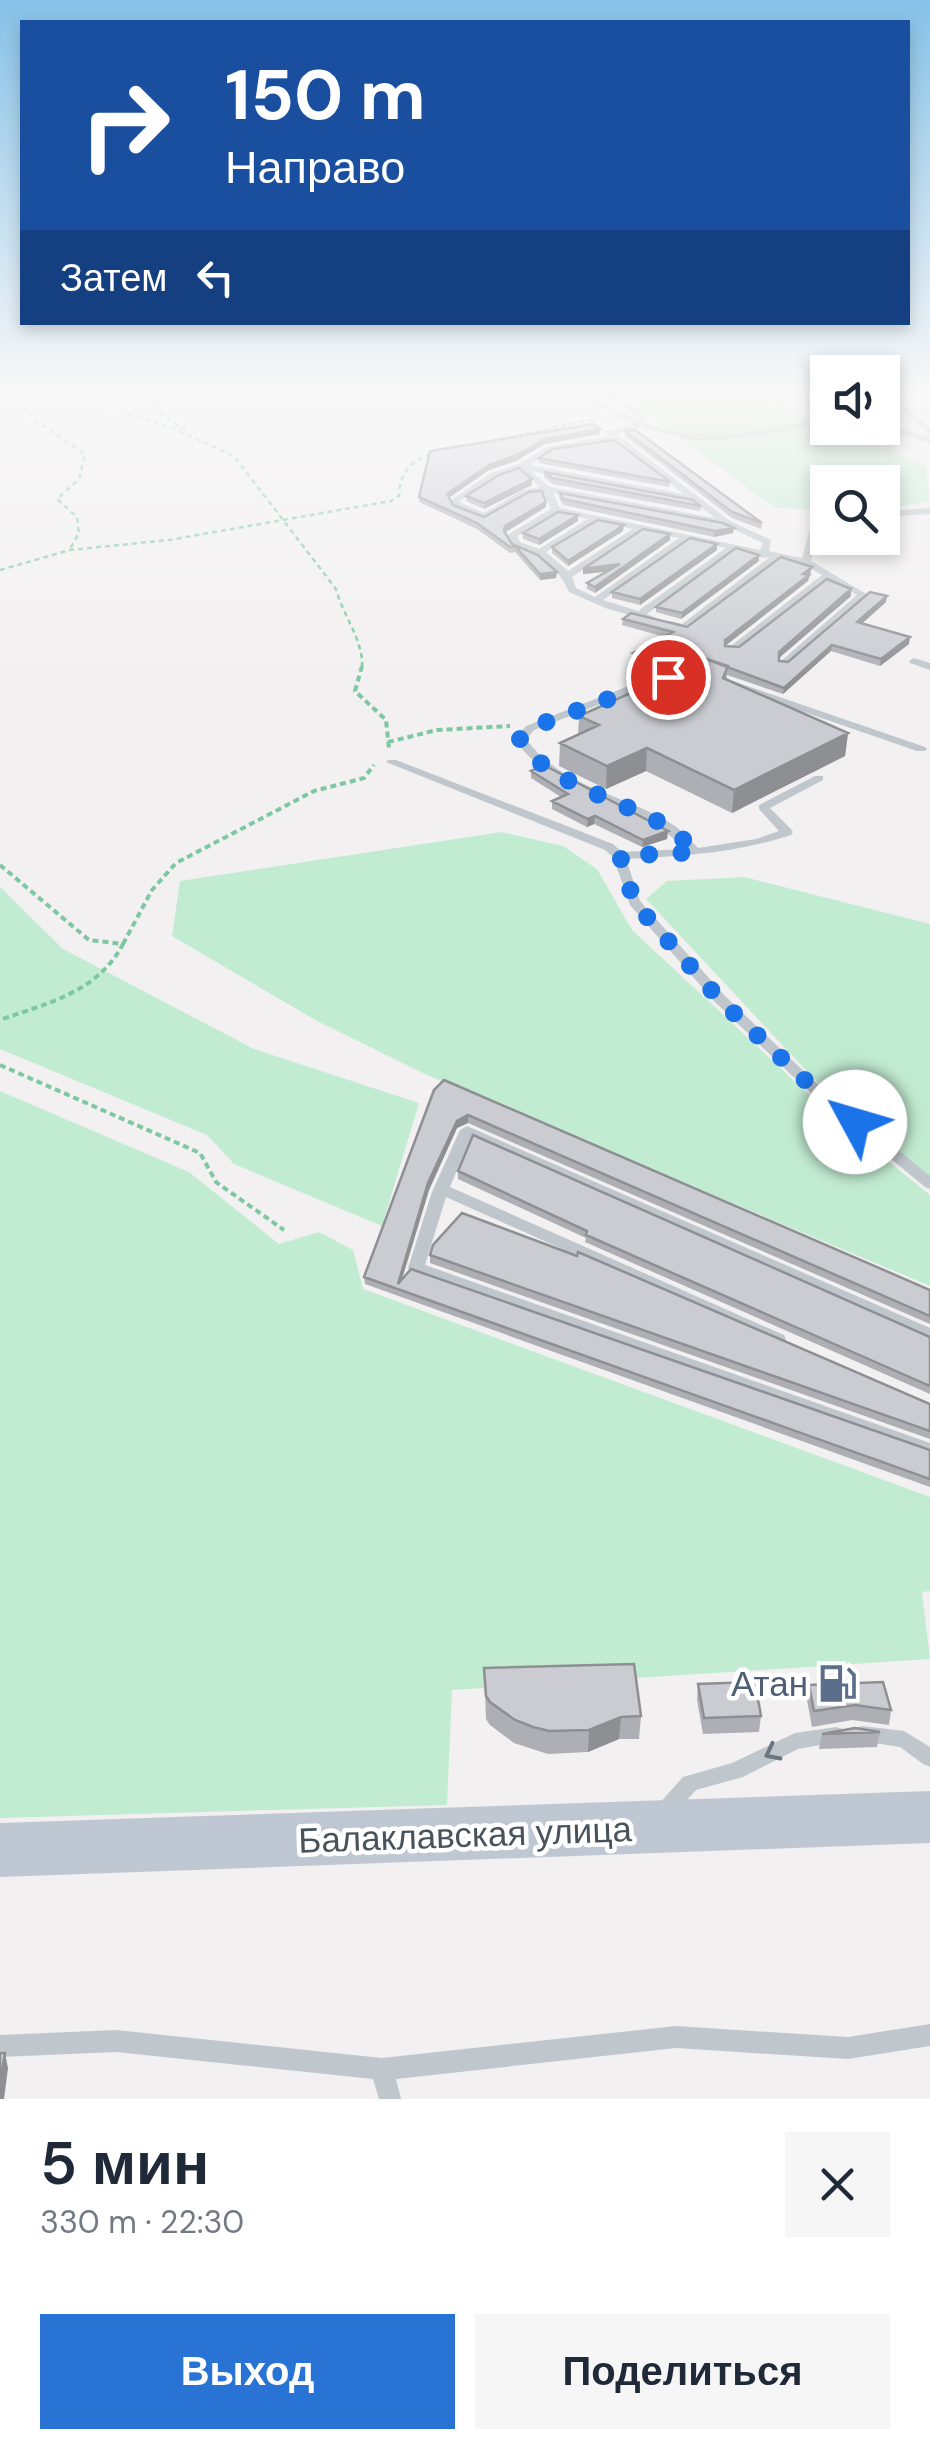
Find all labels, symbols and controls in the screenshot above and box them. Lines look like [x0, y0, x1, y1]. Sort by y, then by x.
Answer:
text: 150 m [225, 50, 426, 141]
icon: right [60, 60, 190, 190]
text: Направо [225, 138, 405, 197]
icon: left [188, 250, 243, 305]
text: Затем [60, 253, 168, 303]
map controls [810, 355, 900, 555]
button: sound [810, 355, 900, 445]
button: search [810, 465, 900, 555]
pin [626, 635, 711, 720]
icon: arrive [641, 650, 696, 705]
position arrow [803, 1070, 907, 1174]
place label: Атан [731, 1661, 808, 1707]
fuel station icon: Атан [817, 1663, 859, 1705]
one-way arrow [765, 1740, 783, 1760]
street label: Балаклавская улица [297, 1806, 633, 1864]
text: 5 мин [40, 2124, 209, 2203]
button: close [785, 2132, 890, 2237]
text: 330 m · 22:30 [40, 2201, 244, 2243]
button: Выход [40, 2314, 455, 2429]
button: Поделиться [475, 2314, 890, 2429]

